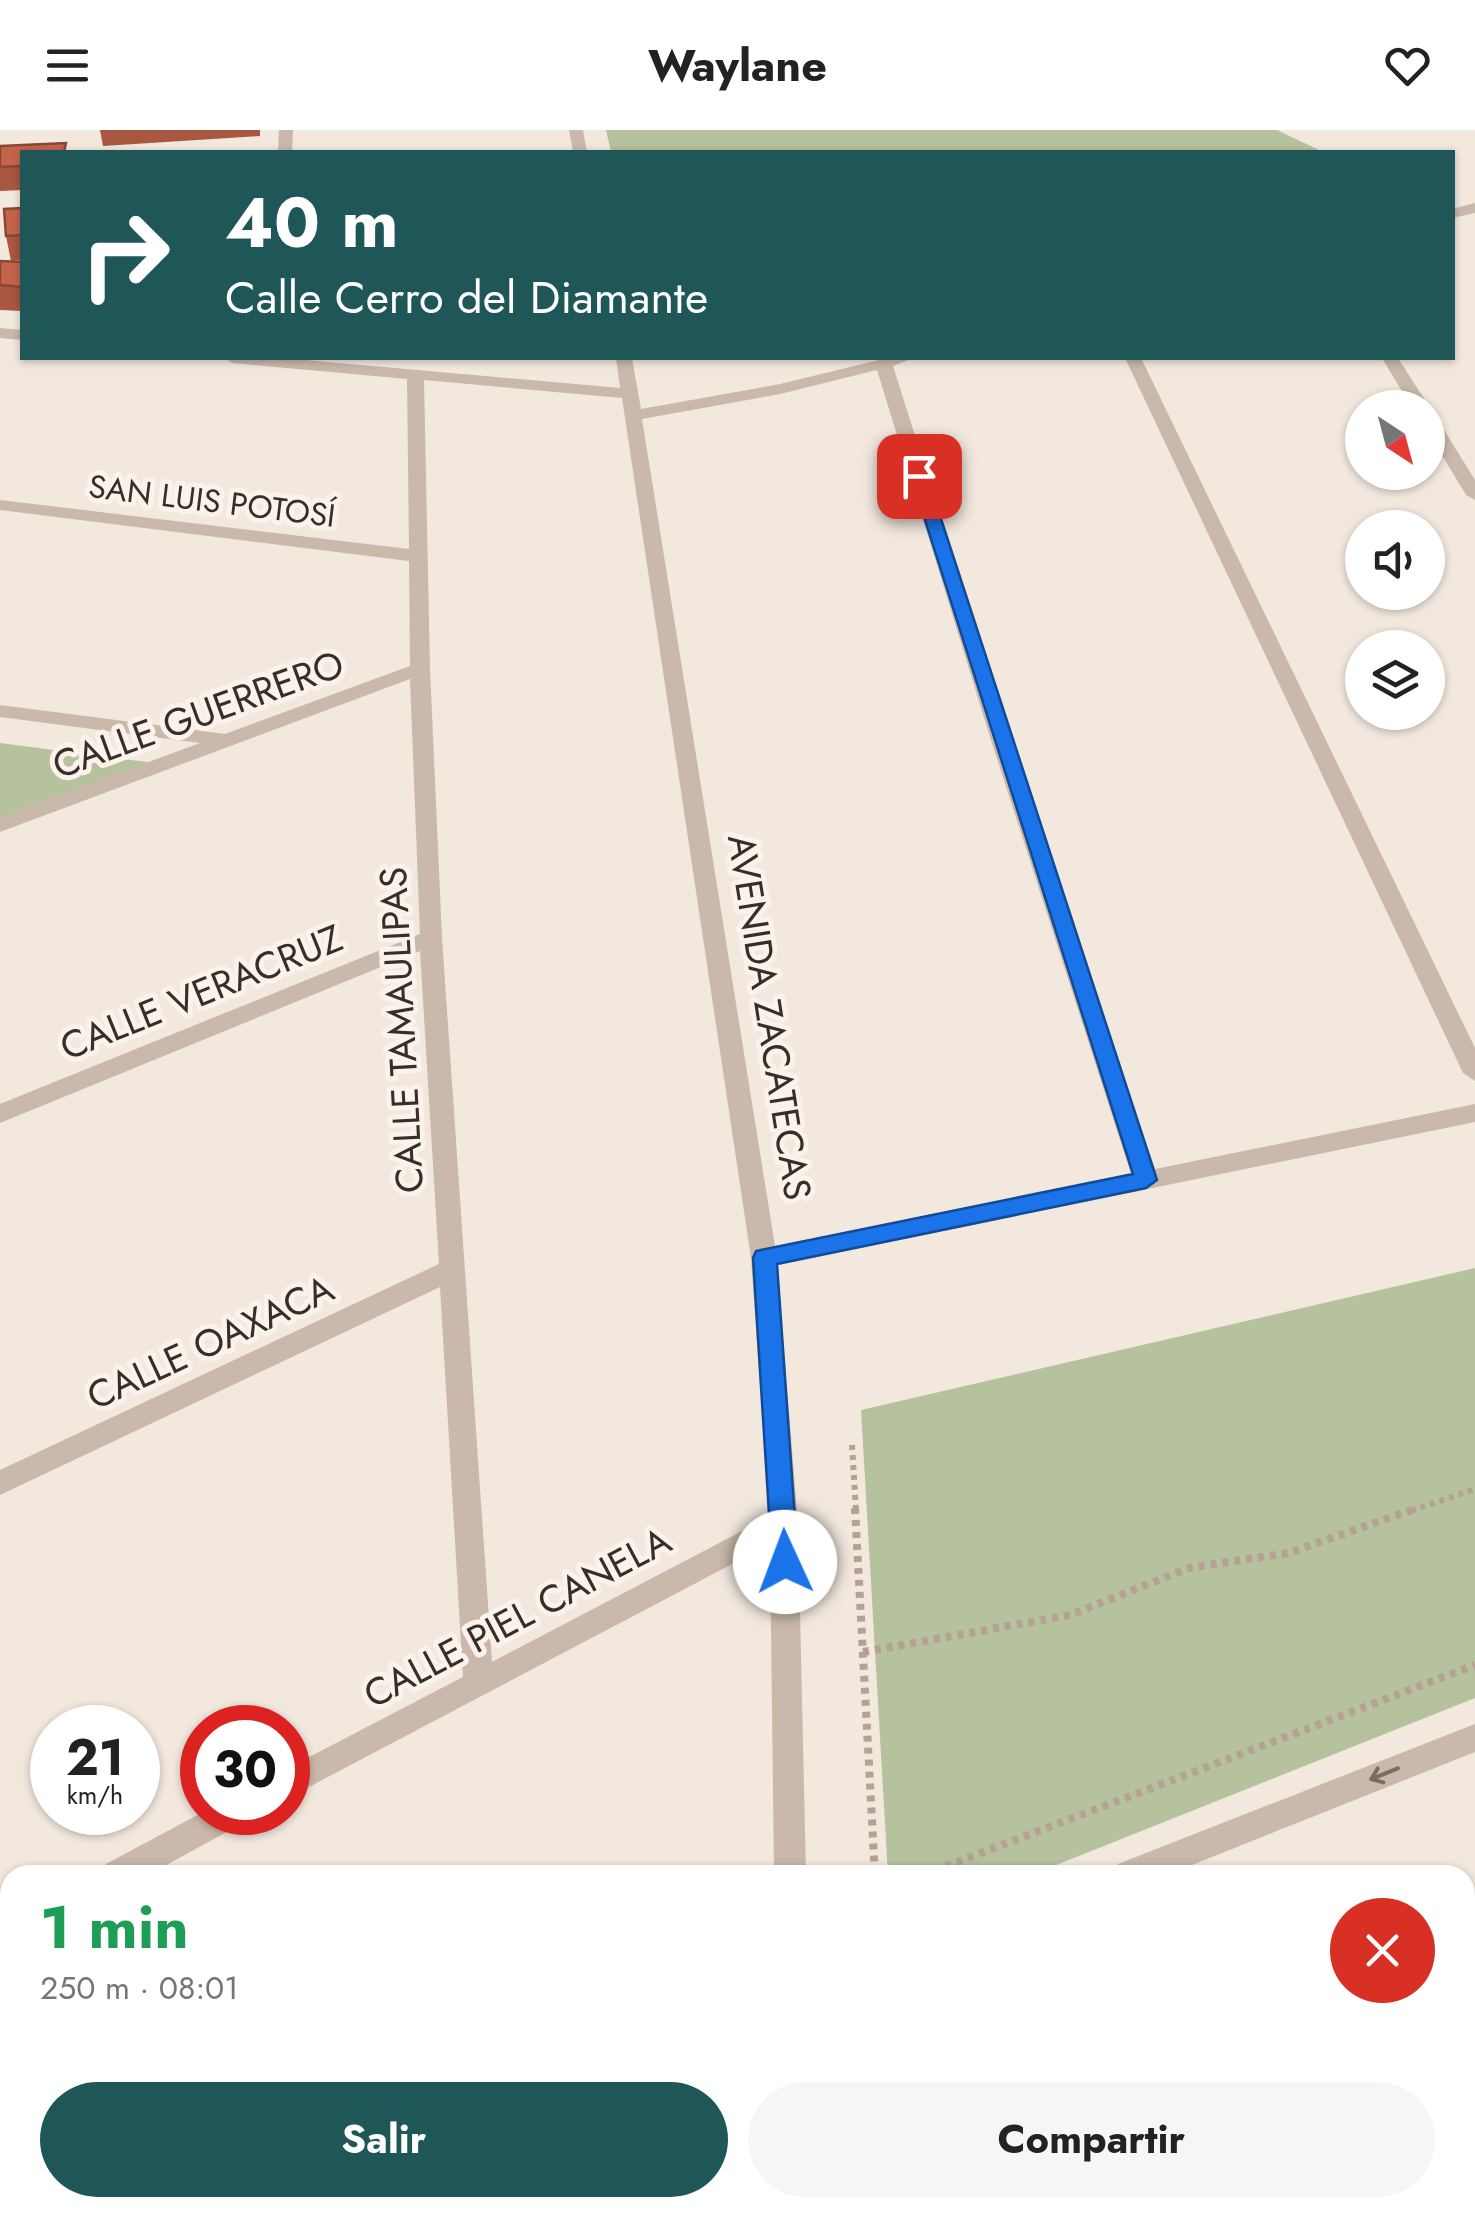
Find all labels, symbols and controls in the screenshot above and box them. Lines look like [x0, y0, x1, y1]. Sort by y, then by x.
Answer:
text: Waylane [648, 33, 827, 98]
icon: menu [40, 38, 95, 93]
icon: heart [1380, 38, 1435, 93]
text: 40 m [225, 172, 399, 273]
icon: right [60, 190, 190, 320]
text: Calle Cerro del Diamante [225, 265, 708, 330]
north arrow [1345, 390, 1445, 490]
map controls [1345, 390, 1445, 730]
pin [877, 434, 962, 519]
icon: arrive [892, 449, 947, 504]
street label: SAN LUIS POTOSÍ [86, 463, 339, 539]
button: sound [1345, 510, 1445, 610]
button: layers [1345, 630, 1445, 730]
street label: CALLE GUERRERO [45, 636, 351, 792]
street label: AVENIDA ZACATECAS [714, 830, 826, 1204]
street label: CALLE TAMAULIPAS [365, 866, 437, 1194]
street label: CALLE VERACRUZ [52, 910, 350, 1074]
street label: CALLE OAXACA [78, 1261, 342, 1423]
position arrow [733, 1510, 837, 1614]
street label: CALLE PIEL CANELA [354, 1513, 680, 1721]
speed limit sign: 30 [180, 1705, 310, 1835]
text: 21 [66, 1721, 124, 1794]
one-way arrow [1370, 1767, 1400, 1785]
text: km/h [67, 1777, 123, 1813]
text: 1 min [40, 1884, 189, 1971]
button: close [1330, 1898, 1435, 2003]
text: 250 m · 08:01 [40, 1965, 239, 2011]
button: Salir [40, 2082, 728, 2197]
button: Compartir [748, 2082, 1435, 2197]

